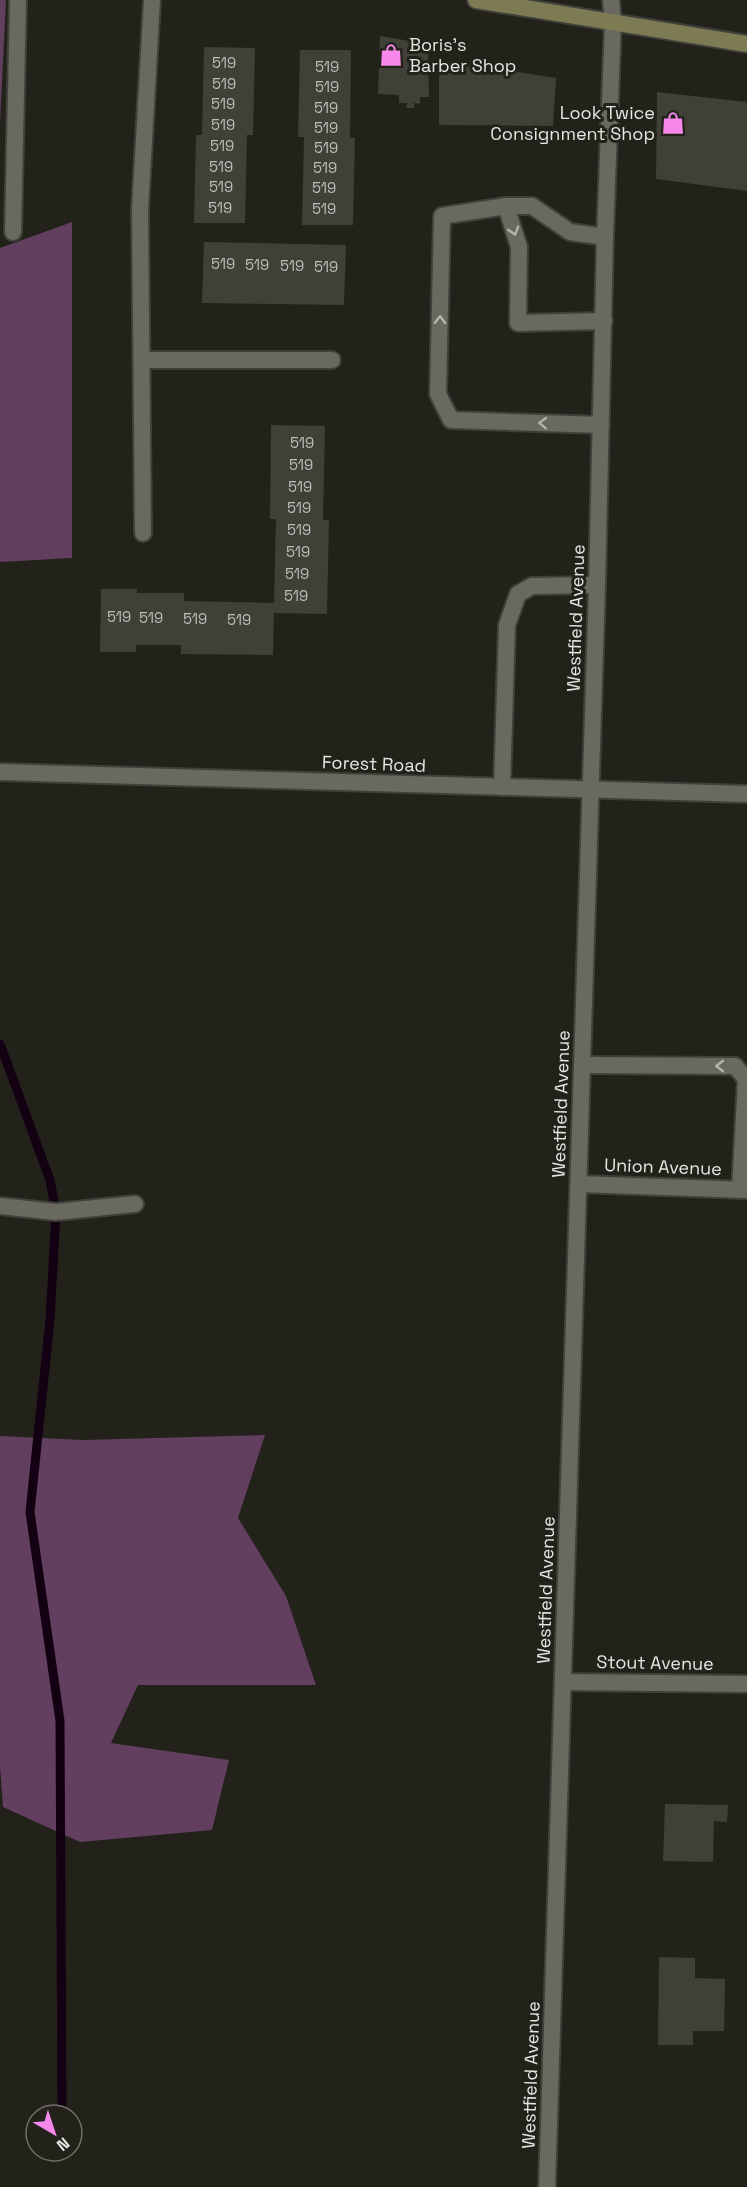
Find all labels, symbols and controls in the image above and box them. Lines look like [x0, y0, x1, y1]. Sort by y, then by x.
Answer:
place label: Boris’s Barber Shop [409, 33, 516, 77]
shop icon: Boris’s Barber Shop [378, 42, 404, 68]
house number: 519 [212, 53, 236, 72]
house number: 519 [315, 57, 339, 76]
house number: 519 [212, 74, 236, 93]
house number: 519 [315, 77, 339, 96]
house number: 519 [211, 94, 235, 113]
house number: 519 [314, 98, 338, 117]
place label: Look Twice Consignment Shop [490, 101, 655, 145]
shop icon: Look Twice Consignment Shop [660, 110, 686, 136]
house number: 519 [211, 115, 235, 134]
house number: 519 [314, 118, 338, 137]
house number: 519 [210, 136, 234, 155]
house number: 519 [314, 138, 338, 157]
house number: 519 [209, 157, 233, 176]
house number: 519 [313, 158, 337, 177]
house number: 519 [209, 177, 233, 196]
house number: 519 [312, 178, 336, 197]
house number: 519 [208, 198, 232, 217]
house number: 519 [312, 199, 336, 218]
one-way arrow [507, 225, 519, 236]
house number: 519 [211, 254, 235, 273]
house number: 519 [245, 255, 269, 274]
house number: 519 [280, 256, 304, 275]
house number: 519 [314, 257, 338, 276]
one-way arrow [434, 315, 446, 324]
one-way arrow [538, 417, 547, 429]
house number: 519 [290, 433, 314, 452]
house number: 519 [289, 455, 313, 474]
house number: 519 [288, 477, 312, 496]
house number: 519 [287, 498, 311, 517]
house number: 519 [287, 520, 311, 539]
house number: 519 [286, 542, 310, 561]
street label: Westfield Avenue [561, 544, 590, 692]
house number: 519 [285, 564, 309, 583]
house number: 519 [284, 586, 308, 605]
house number: 519 [107, 607, 131, 626]
house number: 519 [139, 608, 163, 627]
house number: 519 [183, 609, 207, 628]
house number: 519 [227, 610, 251, 629]
street label: Forest Road [322, 750, 426, 777]
street label: Westfield Avenue [546, 1030, 575, 1178]
one-way arrow [716, 1060, 725, 1072]
street label: Union Avenue [604, 1153, 722, 1180]
street label: Westfield Avenue [531, 1516, 560, 1664]
street label: Stout Avenue [596, 1650, 714, 1675]
street label: Westfield Avenue [516, 2001, 545, 2149]
north arrow [24, 2103, 84, 2163]
text: N [52, 2133, 74, 2156]

